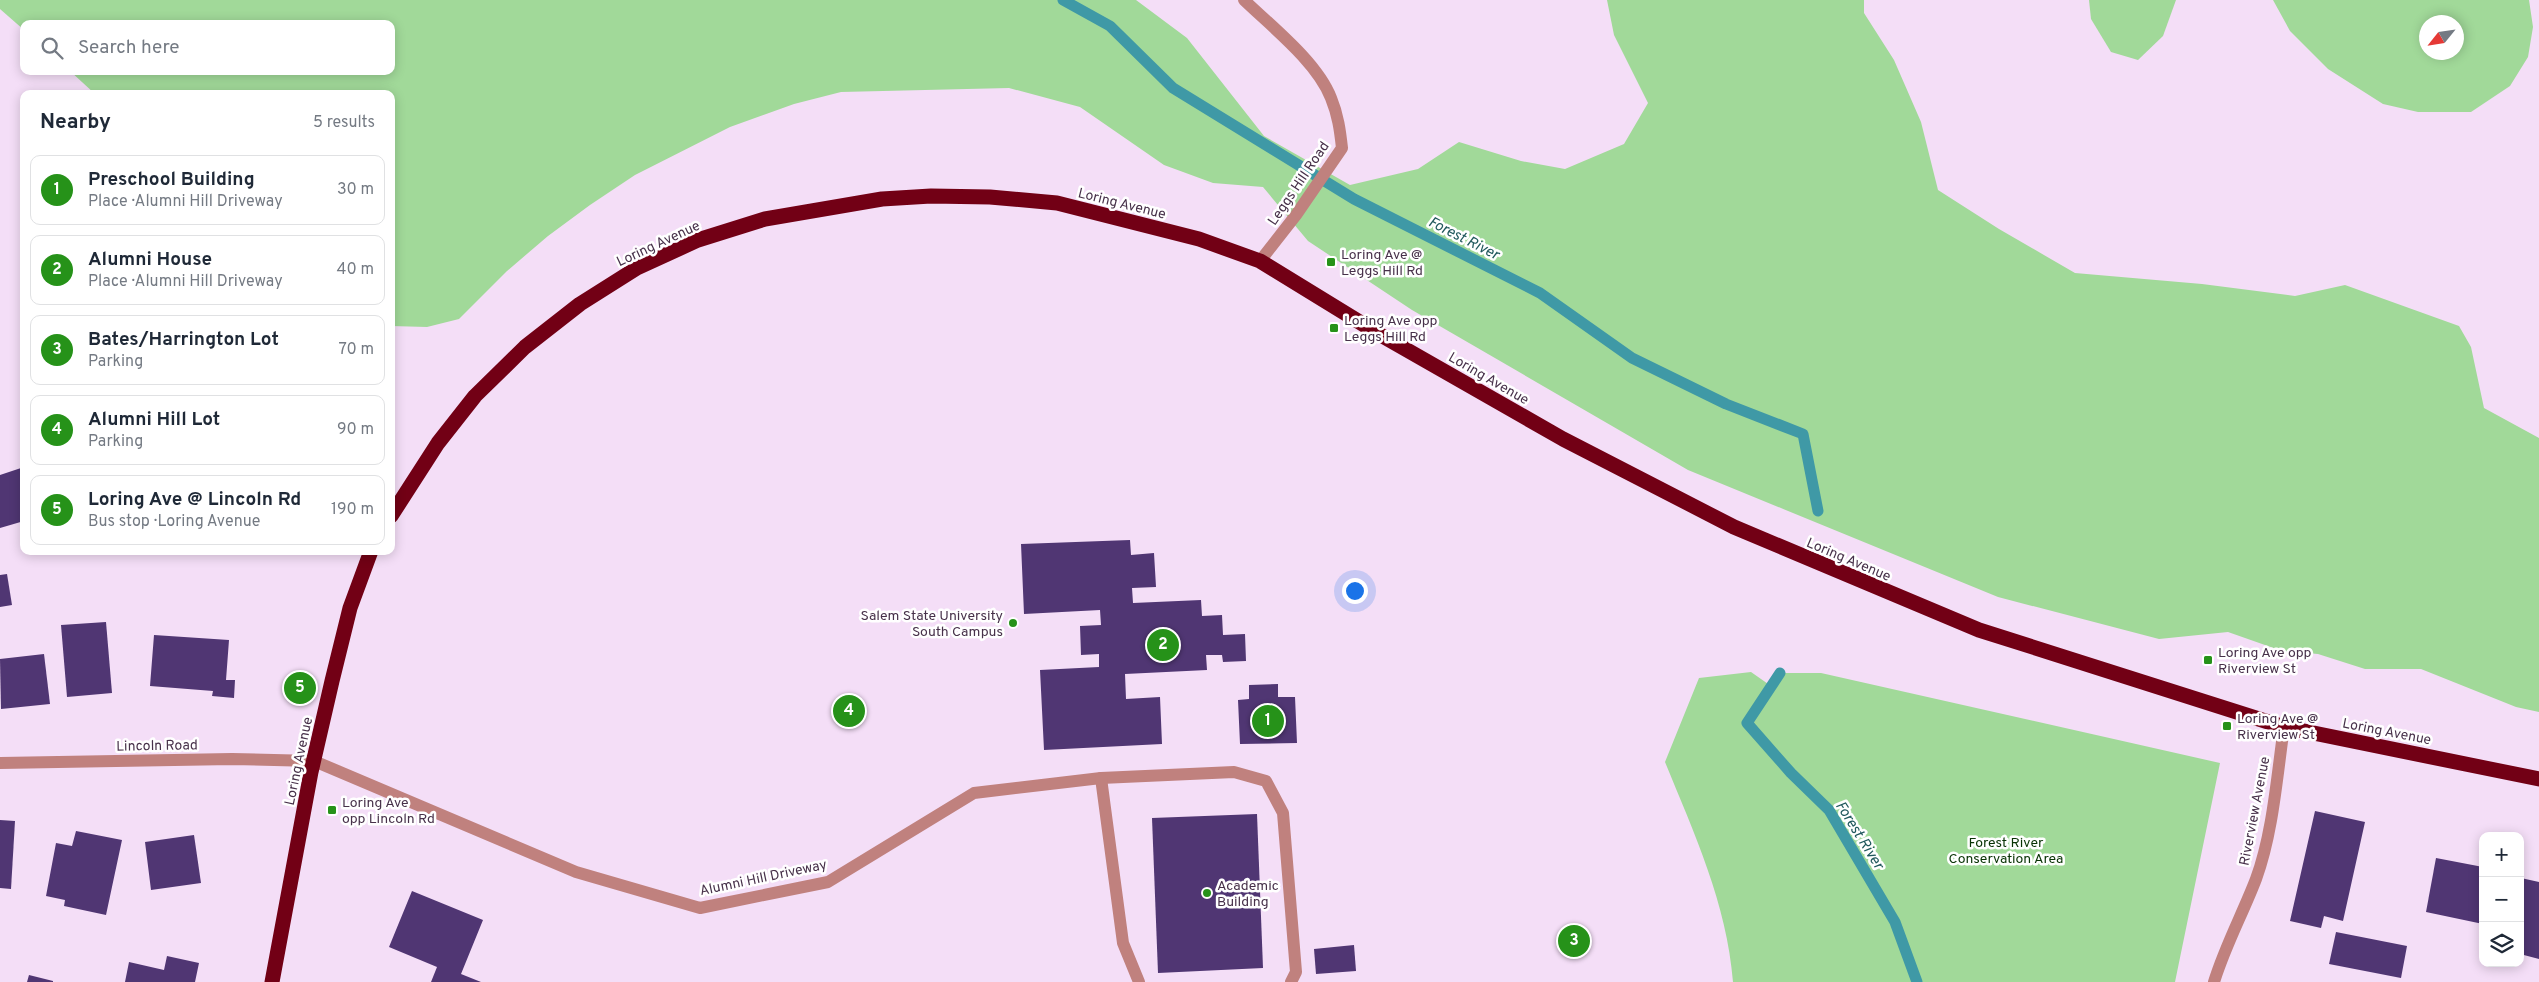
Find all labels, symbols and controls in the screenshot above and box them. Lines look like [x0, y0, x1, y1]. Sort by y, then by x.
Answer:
north arrow [2419, 15, 2464, 60]
search box [20, 20, 395, 75]
icon: search [38, 34, 66, 62]
text: Search here [78, 36, 180, 60]
text: Nearby [40, 109, 111, 136]
text: 5 results [313, 113, 375, 133]
street label: Leggs Hill Road [1265, 139, 1334, 229]
text: Preschool Building [88, 168, 255, 192]
text: 1 [54, 180, 60, 200]
text: 30 m [337, 180, 374, 200]
street label: Loring Avenue [1076, 185, 1167, 224]
text: Place · Alumni Hill Driveway [88, 192, 283, 212]
water label: Forest River [1425, 213, 1503, 266]
street label: Loring Avenue [614, 218, 703, 271]
place label: Loring Ave @ Leggs Hill Rd [1341, 247, 1423, 280]
text: Alumni House [88, 248, 212, 272]
marker: Loring Ave @ Leggs Hill Rd [1325, 256, 1337, 268]
text: 2 [52, 260, 62, 280]
text: 40 m [336, 260, 374, 280]
text: Place · Alumni Hill Driveway [88, 272, 283, 292]
place label: Loring Ave opp Leggs Hill Rd [1344, 313, 1438, 346]
marker: Loring Ave opp Leggs Hill Rd [1328, 322, 1340, 334]
text: Bates/Harrington Lot [88, 328, 279, 352]
text: 3 [52, 340, 62, 360]
text: 70 m [339, 340, 374, 360]
street label: Loring Avenue [1445, 349, 1531, 409]
text: Parking [88, 352, 143, 372]
text: Alumni Hill Lot [88, 408, 220, 432]
text: 4 [52, 420, 62, 440]
text: 90 m [337, 420, 374, 440]
text: Parking [88, 432, 143, 452]
text: Loring Ave @ Lincoln Rd [88, 488, 301, 512]
text: 5 [52, 500, 62, 520]
text: 190 m [331, 500, 374, 520]
text: Bus stop · Loring Avenue [88, 512, 260, 532]
street label: Loring Avenue [1804, 535, 1893, 586]
your location [1342, 578, 1368, 604]
place label: Salem State University South Campus [861, 608, 1003, 641]
marker: Salem State University South Campus [1007, 617, 1019, 629]
pin: 2 [1147, 626, 1179, 664]
place label: Loring Ave opp Riverview St [2218, 645, 2312, 678]
marker: Loring Ave opp Riverview St [2202, 654, 2214, 666]
pin: 5 [284, 669, 316, 707]
pin: 4 [833, 692, 865, 730]
pin: 1 [1252, 702, 1284, 740]
place label: Loring Ave @ Riverview St [2237, 711, 2318, 744]
street label: Loring Avenue [282, 716, 317, 807]
street label: Loring Avenue [2341, 716, 2433, 749]
marker: Loring Ave @ Riverview St [2221, 720, 2233, 732]
street label: Lincoln Road [116, 737, 198, 756]
street label: Riverview Avenue [2237, 755, 2274, 867]
place label: Loring Ave opp Lincoln Rd [342, 795, 435, 828]
water label: Forest River [1830, 798, 1888, 875]
marker: Loring Ave opp Lincoln Rd [326, 804, 338, 816]
map controls [2479, 832, 2524, 967]
button: + [2479, 832, 2524, 877]
park label: Forest River Conservation Area [1949, 835, 2063, 868]
street label: Alumni Hill Driveway [698, 857, 828, 900]
button: − [2479, 877, 2524, 922]
place label: Academic Building [1217, 878, 1279, 911]
marker: Academic Building [1201, 887, 1213, 899]
pin: 3 [1558, 922, 1590, 960]
button: layers [2479, 922, 2524, 967]

